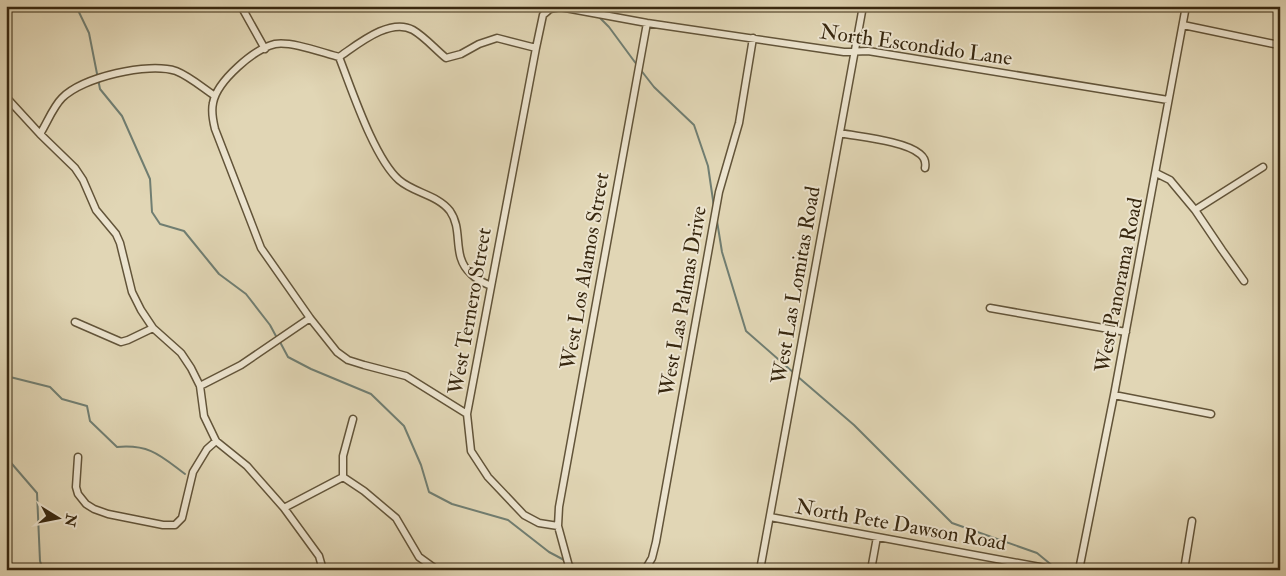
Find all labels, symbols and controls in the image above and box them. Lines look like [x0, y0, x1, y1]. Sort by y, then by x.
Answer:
street label: North Escondido Lane [818, 18, 1014, 72]
street label: West Los Alamos Street [554, 170, 616, 373]
street label: West Las Lomitas Road [765, 183, 827, 387]
street label: West Panorama Road [1089, 195, 1149, 376]
street label: West Las Palmas Drive [653, 204, 713, 399]
street label: West Ternero Street [442, 225, 498, 397]
street label: North Pete Dawson Road [793, 493, 1009, 557]
north arrow [32, 494, 82, 544]
text: N [61, 512, 80, 528]

